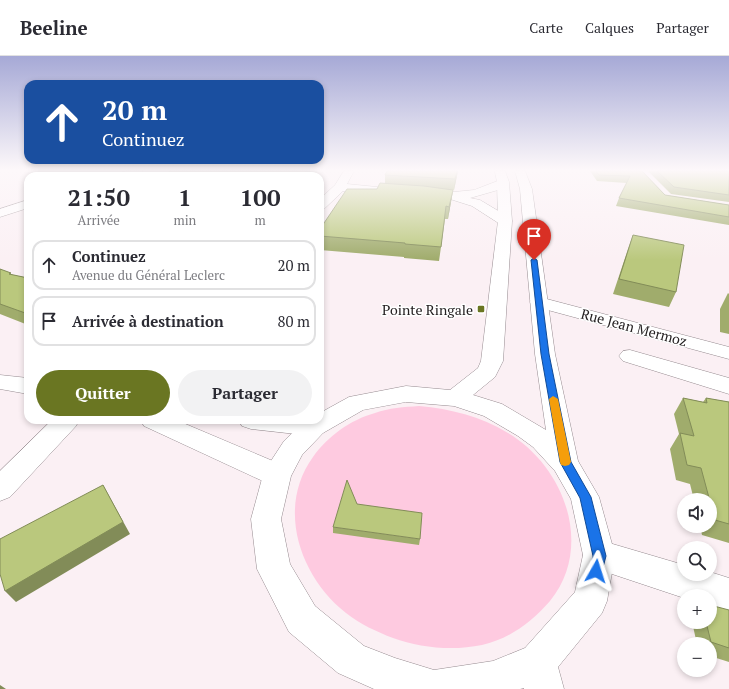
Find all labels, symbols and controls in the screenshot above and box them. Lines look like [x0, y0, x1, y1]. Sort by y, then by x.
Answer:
text: Beeline [20, 15, 88, 40]
text: Carte [529, 18, 563, 37]
text: Calques [585, 18, 634, 37]
text: Partager [656, 18, 709, 37]
text: 20 m [102, 91, 167, 128]
icon: ahead [36, 96, 88, 148]
text: Continuez [102, 127, 185, 151]
text: 21:50 [67, 181, 130, 213]
text: 1 [178, 181, 192, 213]
text: 100 [240, 181, 280, 213]
text: Arrivée [78, 211, 120, 229]
text: min [173, 211, 196, 229]
text: m [255, 211, 266, 229]
pin [517, 219, 551, 260]
icon: arrive [523, 225, 545, 247]
text: Continuez [72, 246, 146, 266]
icon: ahead [38, 254, 60, 276]
text: 20 m [277, 255, 310, 275]
text: Avenue du Général Leclerc [72, 266, 225, 284]
place label: Pointe Ringale [382, 300, 473, 319]
marker: Pointe Ringale [476, 304, 486, 314]
street label: Rue Jean Mermoz [579, 304, 689, 350]
icon: arrive [38, 310, 60, 332]
text: Arrivée à destination [72, 311, 224, 331]
text: 80 m [277, 311, 310, 331]
button: Quitter [36, 370, 170, 416]
button: Partager [178, 370, 312, 416]
map controls [677, 493, 717, 677]
button: sound [677, 493, 717, 533]
button: search [677, 541, 717, 581]
position arrow [575, 550, 617, 592]
button: + [677, 589, 717, 629]
button: − [677, 637, 717, 677]

